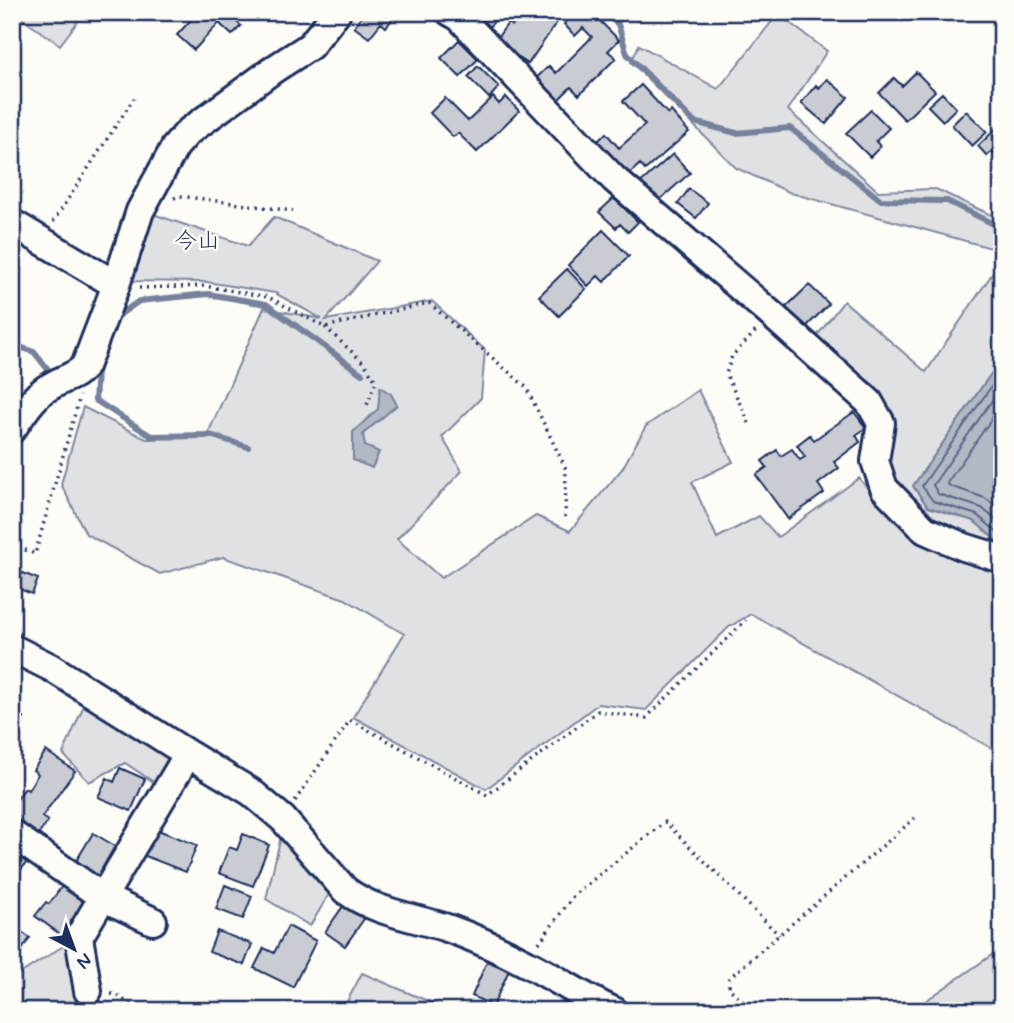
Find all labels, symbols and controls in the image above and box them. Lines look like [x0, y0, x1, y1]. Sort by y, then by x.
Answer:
district label: 今山 [174, 227, 220, 257]
north arrow [38, 914, 108, 984]
text: N [71, 947, 97, 974]

